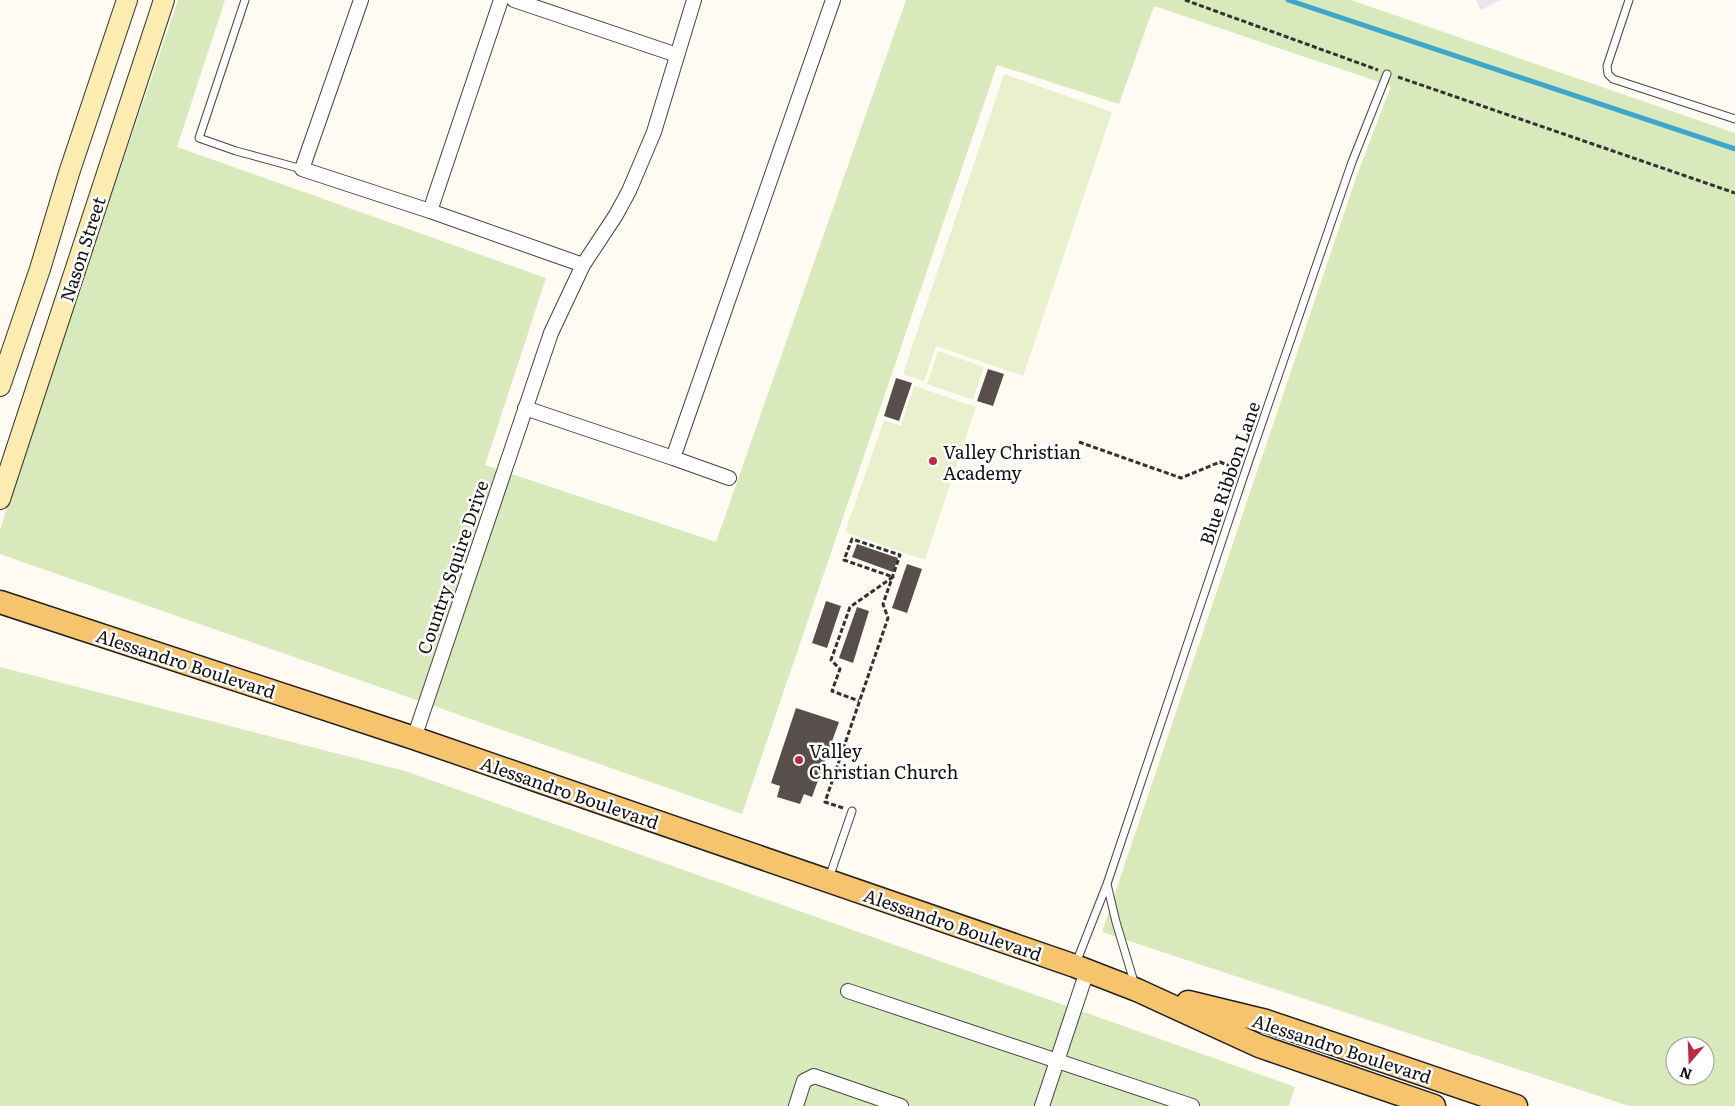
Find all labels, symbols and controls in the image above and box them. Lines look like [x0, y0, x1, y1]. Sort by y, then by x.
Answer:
street label: Nason Street [52, 192, 112, 305]
street label: Blue Ribbon Lane [1192, 398, 1266, 548]
place label: Valley Christian Academy [943, 438, 1081, 486]
marker: Valley Christian Academy [927, 455, 939, 467]
street label: Country Squire Drive [410, 476, 494, 658]
street label: Alessandro Boulevard [93, 621, 279, 705]
place label: Valley Christian Church [809, 737, 958, 785]
street label: Alessandro Boulevard [477, 749, 663, 835]
marker: Valley Christian Church [793, 754, 805, 766]
street label: Alessandro Boulevard [860, 881, 1046, 967]
street label: Alessandro Boulevard [1249, 1006, 1435, 1090]
north arrow [1665, 1036, 1715, 1086]
text: N [1676, 1063, 1694, 1086]

